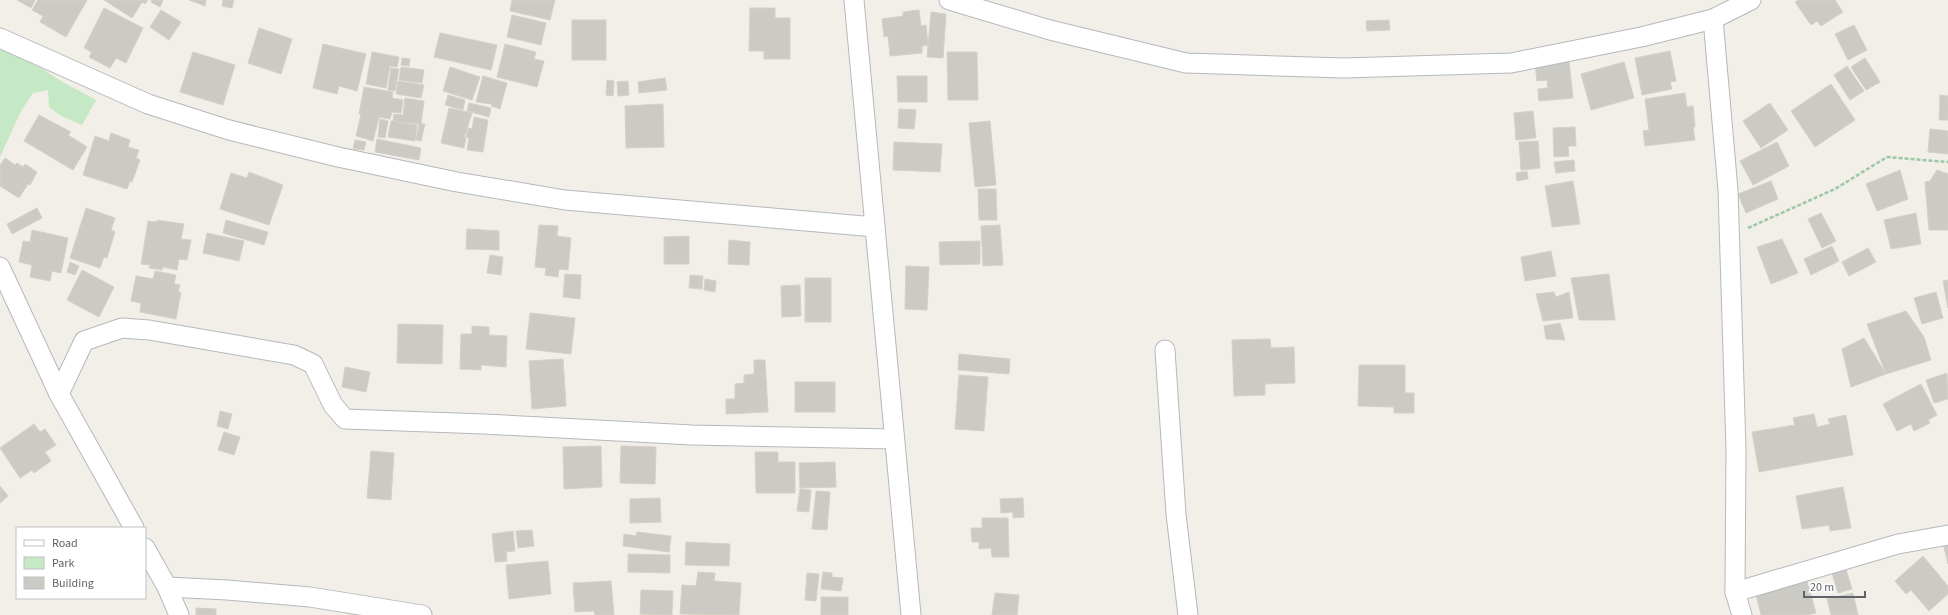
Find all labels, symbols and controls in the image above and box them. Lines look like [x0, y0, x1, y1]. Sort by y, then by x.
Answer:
legend [16, 527, 146, 599]
text: Road [52, 535, 78, 552]
text: Park [52, 555, 74, 572]
scale bar [1804, 573, 1865, 599]
text: Building [52, 575, 94, 592]
text: 20 m [1810, 579, 1834, 596]

